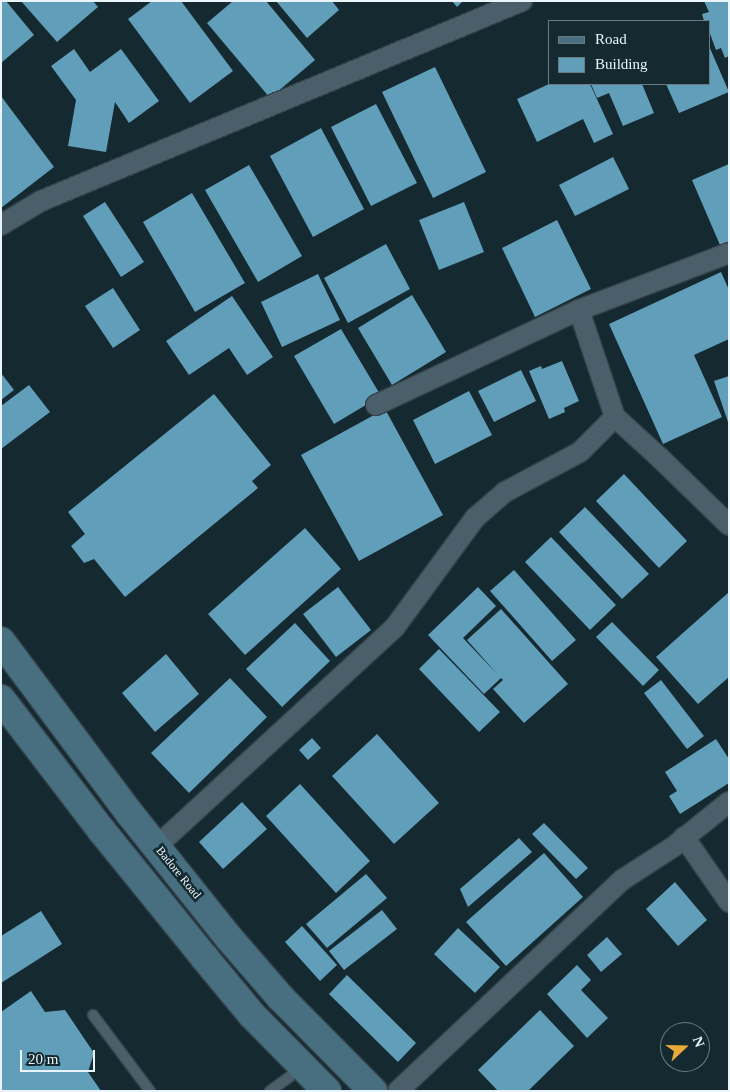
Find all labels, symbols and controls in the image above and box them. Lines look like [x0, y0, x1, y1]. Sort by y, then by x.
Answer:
legend [548, 20, 710, 85]
text: Road [595, 31, 627, 47]
text: Building [595, 56, 648, 72]
street label: Badore Road [153, 844, 203, 902]
north arrow [660, 1022, 710, 1072]
text: N [690, 1034, 707, 1049]
scale bar [22, 1040, 98, 1072]
text: 20 m [28, 1051, 58, 1067]

